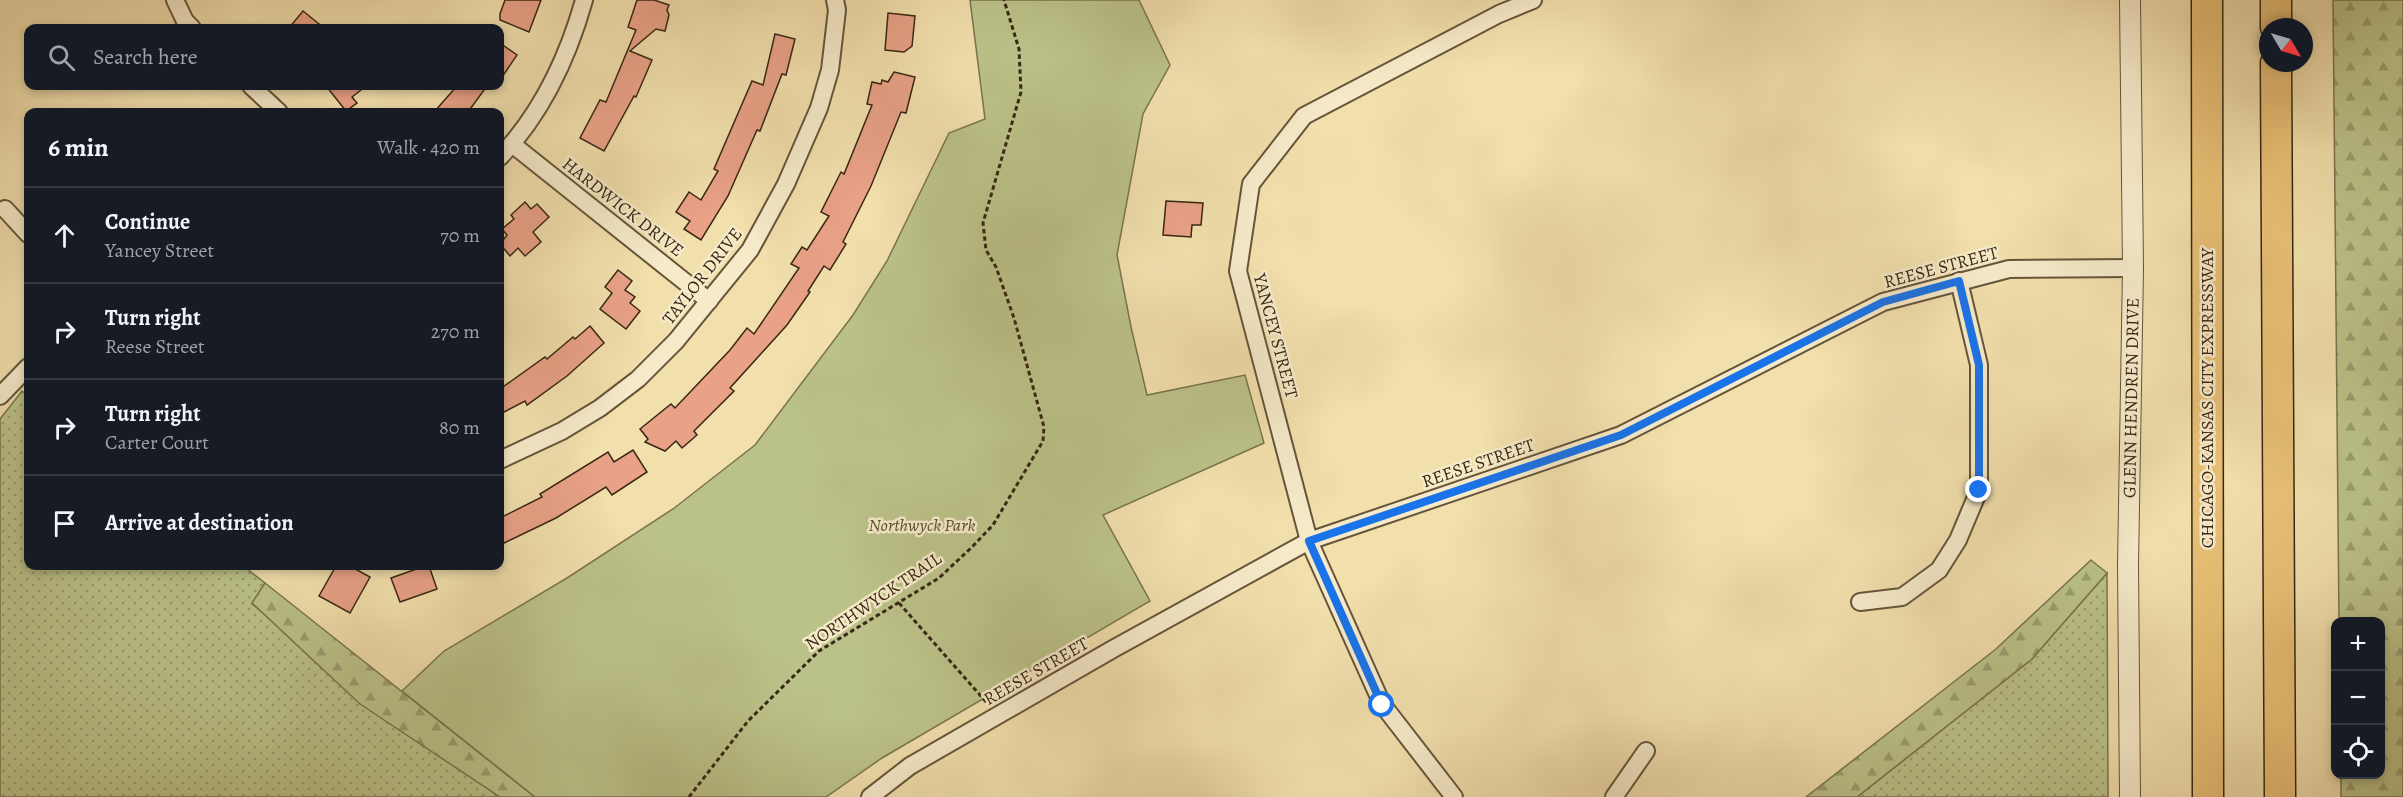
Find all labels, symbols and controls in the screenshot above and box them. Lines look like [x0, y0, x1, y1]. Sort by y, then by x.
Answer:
north arrow [2259, 18, 2313, 72]
search box [24, 24, 504, 90]
icon: search [45, 41, 78, 74]
text: Search here [93, 42, 198, 72]
text: 6 min [48, 130, 109, 165]
text: Walk · 420 m [377, 134, 480, 161]
street label: HARDWICK DRIVE [557, 152, 689, 262]
text: Continue [105, 207, 190, 237]
icon: ahead [48, 219, 81, 252]
text: 70 m [440, 222, 480, 249]
street label: TAYLOR DRIVE [657, 223, 747, 329]
text: Yancey Street [105, 237, 214, 264]
street label: REESE STREET [1881, 240, 2001, 294]
street label: CHICAGO-KANSAS CITY EXPRESSWAY [2195, 246, 2219, 548]
street label: YANCEY STREET [1248, 270, 1304, 401]
street label: GLENN HENDREN DRIVE [2117, 298, 2145, 498]
text: Turn right [105, 303, 201, 333]
icon: right [48, 315, 81, 348]
text: 270 m [431, 318, 480, 345]
text: Reese Street [105, 333, 205, 360]
text: Turn right [105, 399, 201, 429]
icon: right [48, 411, 81, 444]
text: 80 m [439, 414, 480, 441]
text: Carter Court [105, 429, 209, 456]
street label: REESE STREET [1419, 432, 1538, 493]
route end [1965, 476, 1991, 502]
icon: arrive [48, 507, 81, 540]
text: Arrive at destination [105, 508, 294, 538]
park label: Northwyck Park [869, 513, 975, 537]
street label: NORTHWYCK TRAIL [800, 546, 947, 656]
map controls [2331, 617, 2385, 779]
button: + [2331, 617, 2385, 671]
street label: REESE STREET [979, 631, 1093, 711]
button: − [2331, 671, 2385, 725]
route start [1368, 691, 1394, 717]
button: locate [2331, 725, 2385, 779]

